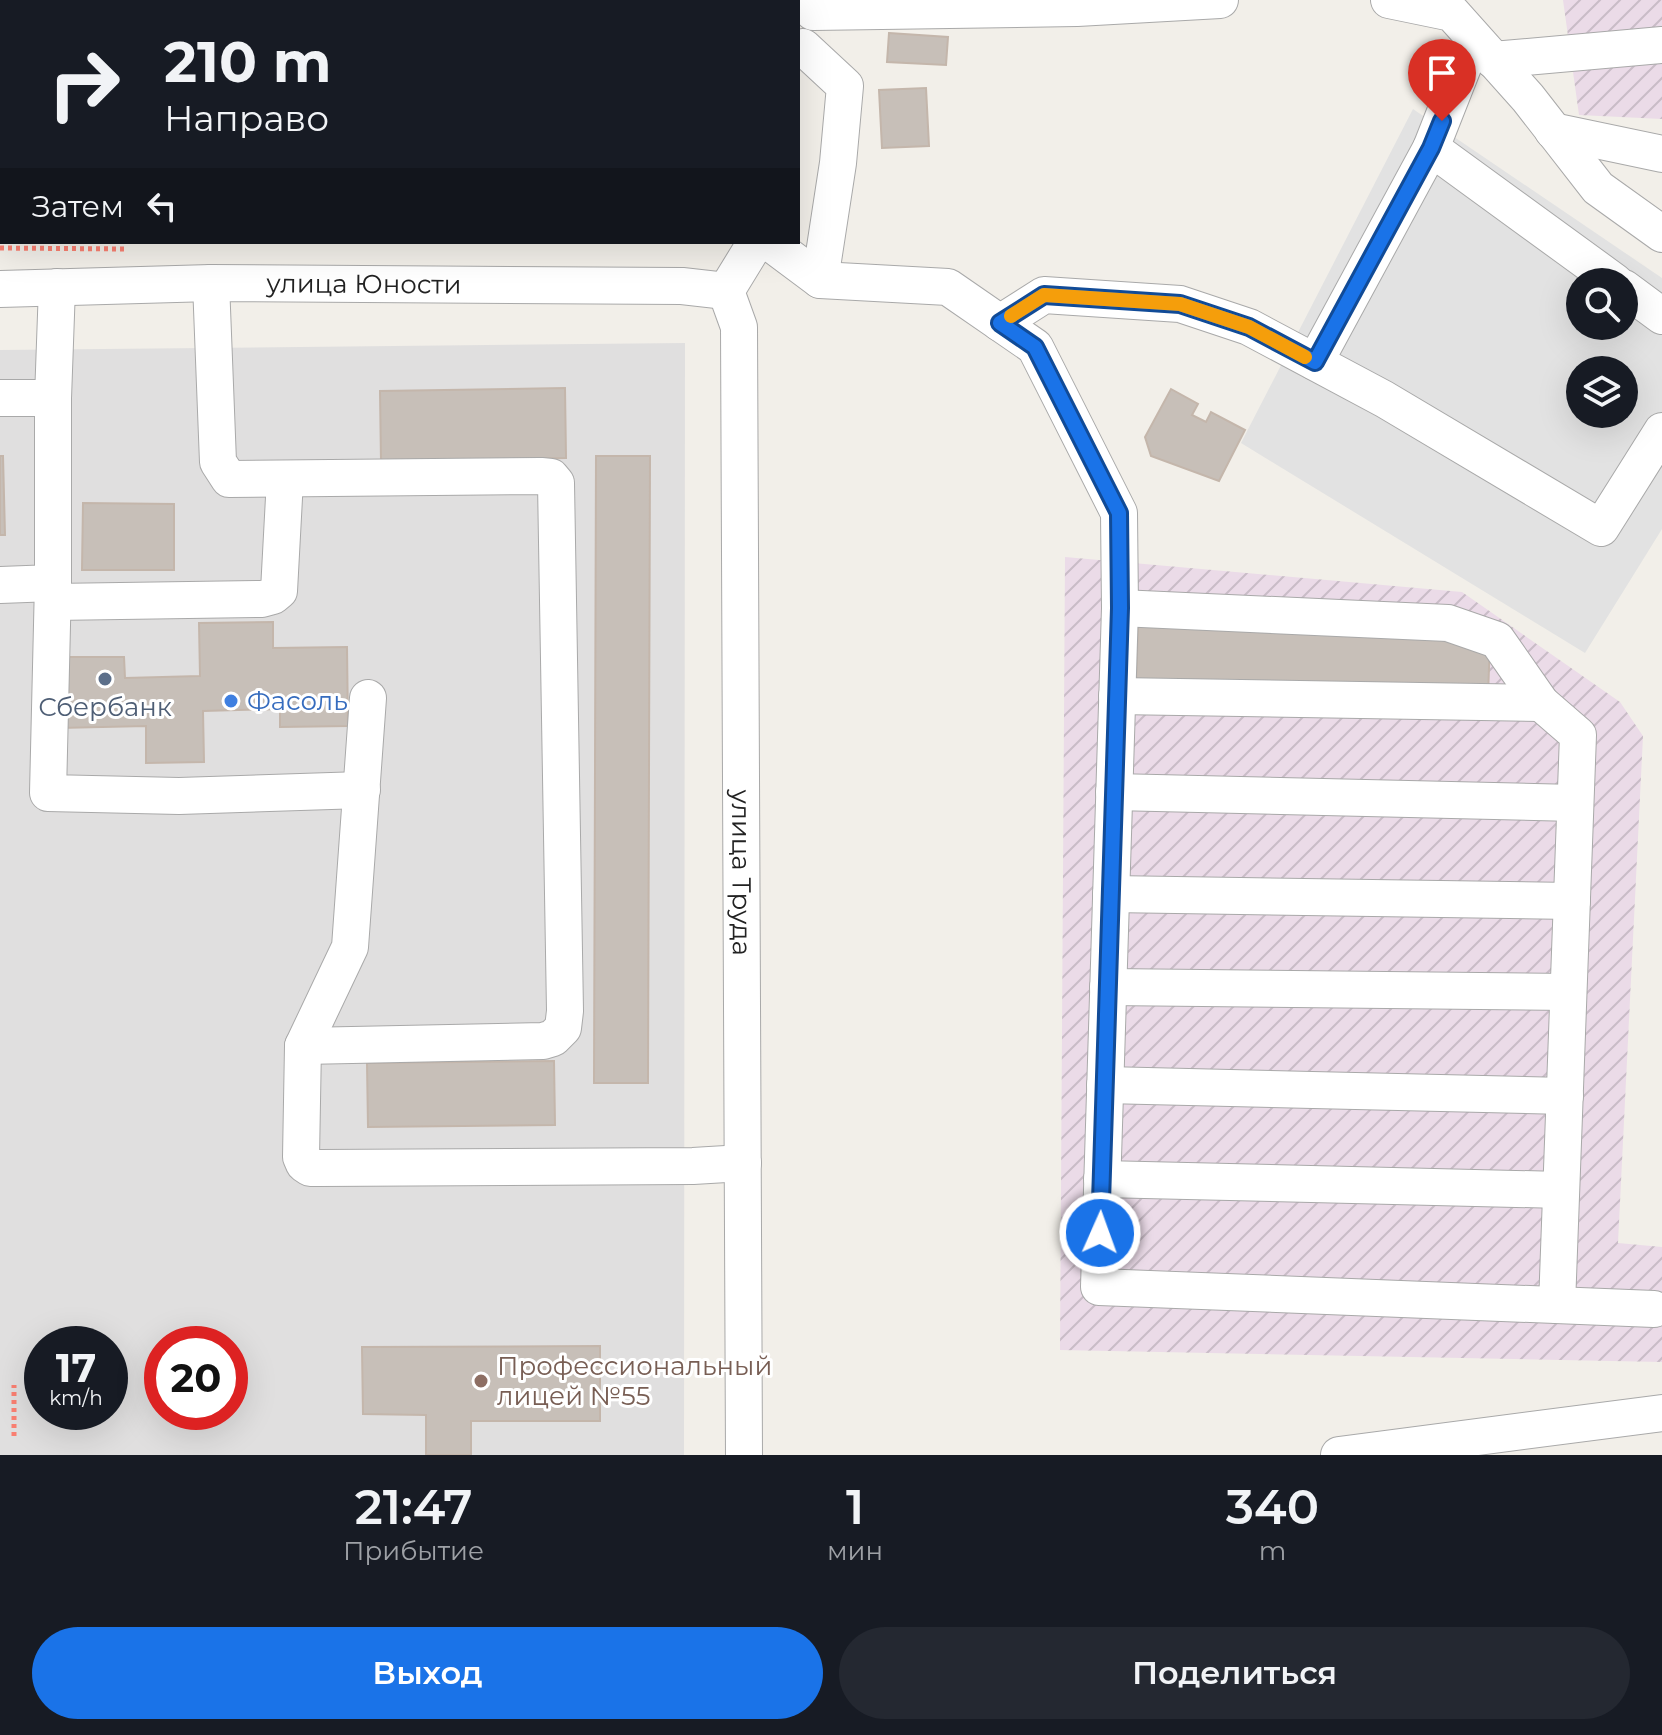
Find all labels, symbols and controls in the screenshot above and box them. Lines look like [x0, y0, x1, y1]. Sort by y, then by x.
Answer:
text: 210 m [164, 28, 332, 96]
icon: right [32, 32, 136, 136]
pin [1408, 39, 1476, 121]
icon: arrive [1420, 51, 1464, 95]
text: Направо [164, 96, 329, 140]
icon: left [140, 184, 184, 228]
text: Затем [32, 188, 124, 225]
street label: улица Юности [265, 267, 462, 301]
map controls [1566, 268, 1638, 428]
button: search [1566, 268, 1638, 340]
button: layers [1566, 356, 1638, 428]
marker: Сбербанк [96, 670, 114, 688]
place label: Фасоль [247, 685, 348, 717]
place label: Сбербанк [38, 691, 172, 723]
marker: Фасоль [222, 692, 240, 710]
street label: улица Труда [725, 788, 758, 956]
position arrow [1058, 1191, 1142, 1275]
speed limit sign: 20 [144, 1326, 248, 1430]
text: 17 [56, 1343, 96, 1392]
place label: Профессиональный лицей №55 [497, 1350, 772, 1412]
marker: Профессиональный лицей №55 [472, 1372, 490, 1390]
text: km/h [49, 1386, 103, 1410]
text: 21:47 [355, 1478, 472, 1536]
text: 1 [846, 1478, 864, 1536]
text: 340 [1226, 1478, 1319, 1536]
text: Прибытие [343, 1535, 484, 1567]
text: мин [827, 1535, 883, 1567]
text: m [1259, 1535, 1286, 1567]
button: Выход [32, 1627, 823, 1719]
button: Поделиться [839, 1627, 1630, 1719]

